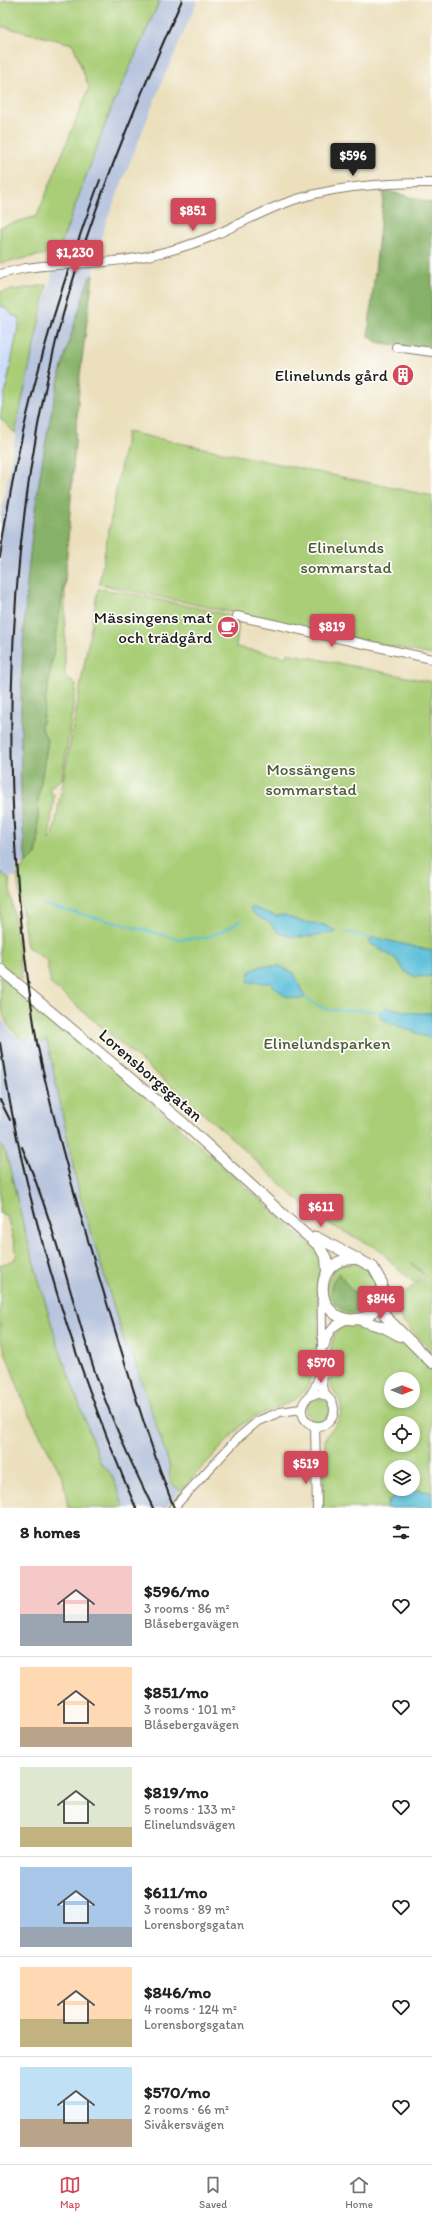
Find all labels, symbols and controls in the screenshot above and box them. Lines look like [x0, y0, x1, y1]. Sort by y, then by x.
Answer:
pin: $596 [329, 143, 377, 177]
text: $596 [339, 148, 367, 163]
pin: $851 [169, 198, 217, 232]
text: $851 [180, 203, 206, 218]
pin: $1,230 [42, 240, 108, 274]
text: $1,230 [56, 245, 94, 260]
building icon: Elinelunds gård [390, 362, 416, 388]
place label: Elinelunds gård [275, 365, 389, 385]
park label: Elinelunds sommarstad [300, 537, 392, 577]
place label: Mässingens mat och trädgård [94, 607, 213, 647]
cafe icon: Mässingens mat och trädgård [215, 614, 241, 640]
pin: $819 [308, 614, 356, 648]
text: $819 [319, 619, 345, 634]
park label: Mossängens sommarstad [265, 759, 357, 799]
street label: Lorensborgsgatan [95, 1025, 207, 1126]
park label: Elinelundsparken [263, 1033, 391, 1053]
pin: $611 [297, 1194, 345, 1228]
text: $611 [308, 1199, 334, 1214]
pin: $846 [357, 1286, 405, 1320]
text: $846 [367, 1291, 395, 1306]
pin: $570 [297, 1350, 345, 1384]
text: $570 [307, 1355, 335, 1370]
north arrow [384, 1372, 420, 1408]
map controls [384, 1372, 420, 1496]
button: locate [384, 1416, 420, 1452]
pin: $519 [282, 1451, 330, 1485]
text: $519 [293, 1456, 319, 1471]
button: layers [384, 1460, 420, 1496]
icon: filters [390, 1521, 412, 1543]
text: 8 homes [20, 1522, 80, 1542]
text: $596/mo [144, 1581, 210, 1601]
icon: home [52, 1582, 100, 1630]
icon: heart [390, 1595, 412, 1617]
text: 3 rooms · 86 m² [144, 1601, 230, 1616]
text: Blåsebergavägen [144, 1616, 239, 1631]
text: $851/mo [144, 1682, 209, 1702]
icon: home [52, 1683, 100, 1731]
icon: heart [390, 1696, 412, 1718]
text: 3 rooms · 101 m² [144, 1702, 236, 1717]
text: Blåsebergavägen [144, 1717, 239, 1732]
text: $819/mo [144, 1782, 209, 1802]
icon: home [52, 1783, 100, 1831]
icon: heart [390, 1796, 412, 1818]
text: 5 rooms · 133 m² [144, 1802, 236, 1817]
text: Elinelundsvägen [144, 1817, 235, 1832]
text: $611/mo [144, 1882, 207, 1902]
icon: home [52, 1883, 100, 1931]
icon: heart [390, 1896, 412, 1918]
text: 3 rooms · 89 m² [144, 1902, 230, 1917]
text: Lorensborgsgatan [144, 1917, 244, 1932]
text: $846/mo [144, 1982, 211, 2002]
icon: home [52, 1983, 100, 2031]
icon: heart [390, 1996, 412, 2018]
text: 4 rooms · 124 m² [144, 2002, 237, 2017]
text: Lorensborgsgatan [144, 2017, 244, 2032]
text: $570/mo [144, 2082, 211, 2102]
icon: home [52, 2083, 100, 2131]
icon: heart [390, 2096, 412, 2118]
text: 2 rooms · 66 m² [144, 2102, 229, 2117]
text: Sivåkersvägen [144, 2117, 224, 2132]
tab: Map [59, 2174, 81, 2211]
tab: Saved [199, 2174, 227, 2211]
tab: Home [345, 2174, 373, 2211]

